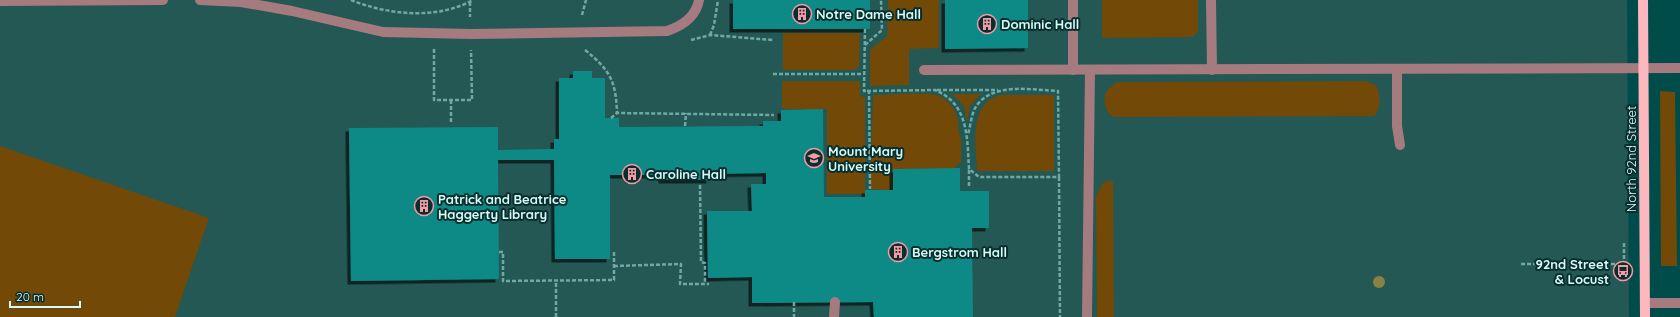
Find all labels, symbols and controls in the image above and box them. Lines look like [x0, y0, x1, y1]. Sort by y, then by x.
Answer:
building icon: Notre Dame Hall [791, 3, 813, 25]
place label: Notre Dame Hall [816, 6, 921, 22]
building icon: Dominic Hall [976, 13, 998, 35]
place label: Dominic Hall [1001, 16, 1079, 32]
street label: North 92nd Street [1623, 106, 1639, 212]
place label: Mount Mary University [828, 143, 903, 174]
school or university icon: Mount Mary University [803, 147, 825, 169]
building icon: Caroline Hall [621, 163, 643, 185]
place label: Caroline Hall [646, 166, 726, 182]
place label: Patrick and Beatrice Haggerty Library [438, 191, 567, 222]
building icon: Patrick and Beatrice Haggerty Library [413, 195, 435, 217]
building icon: Bergstrom Hall [887, 241, 909, 263]
place label: Bergstrom Hall [912, 244, 1007, 260]
place label: 92nd Street & Locust [1536, 256, 1609, 287]
bus stop icon: 92nd Street & Locust [1612, 260, 1634, 282]
scale bar [10, 283, 80, 309]
text: 20 m [16, 289, 44, 304]

